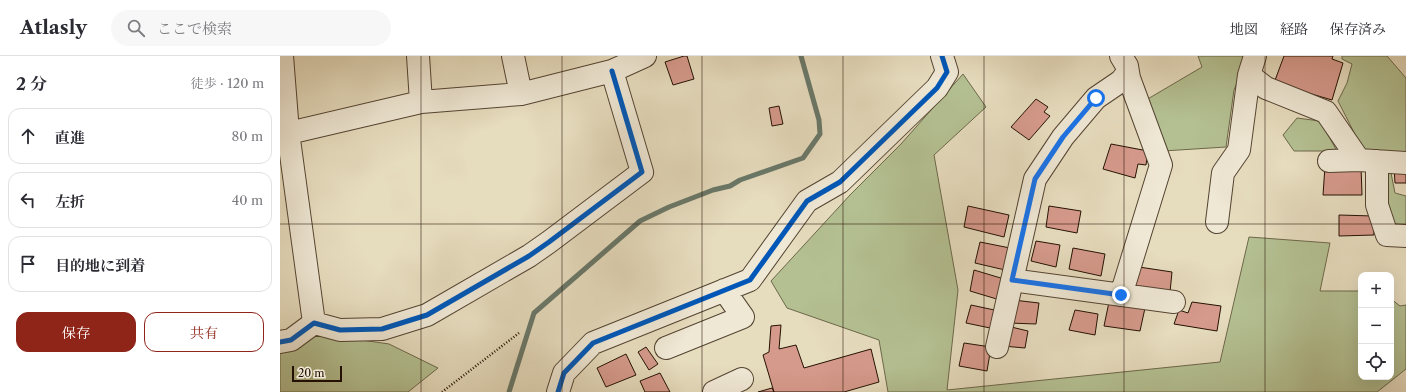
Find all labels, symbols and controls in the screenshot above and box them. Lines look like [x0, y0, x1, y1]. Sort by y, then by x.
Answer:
search box [111, 10, 391, 46]
text: Atlasly [20, 16, 87, 39]
icon: search [125, 17, 147, 39]
text: ここで検索 [157, 19, 232, 38]
text: 地図 [1230, 20, 1258, 38]
text: 経路 [1280, 20, 1308, 38]
text: 保存済み [1330, 20, 1386, 38]
text: 2 分 [16, 74, 47, 94]
text: 徒歩 · 120 m [191, 75, 264, 91]
route start [1087, 89, 1105, 107]
icon: ahead [17, 125, 39, 147]
text: 直進 [55, 128, 85, 147]
text: 80 m [231, 128, 263, 144]
icon: left [17, 189, 39, 211]
text: 左折 [55, 192, 85, 211]
text: 40 m [232, 192, 263, 208]
icon: arrive [17, 253, 39, 275]
text: 目的地に到着 [55, 256, 145, 275]
map controls [1358, 272, 1394, 380]
button: + [1358, 272, 1394, 308]
route end [1112, 286, 1130, 304]
button: − [1358, 308, 1394, 344]
button: 保存 [16, 312, 136, 352]
button: 共有 [144, 312, 264, 352]
button: locate [1358, 344, 1394, 380]
scale bar [292, 364, 342, 383]
text: 20 m [298, 366, 324, 380]

